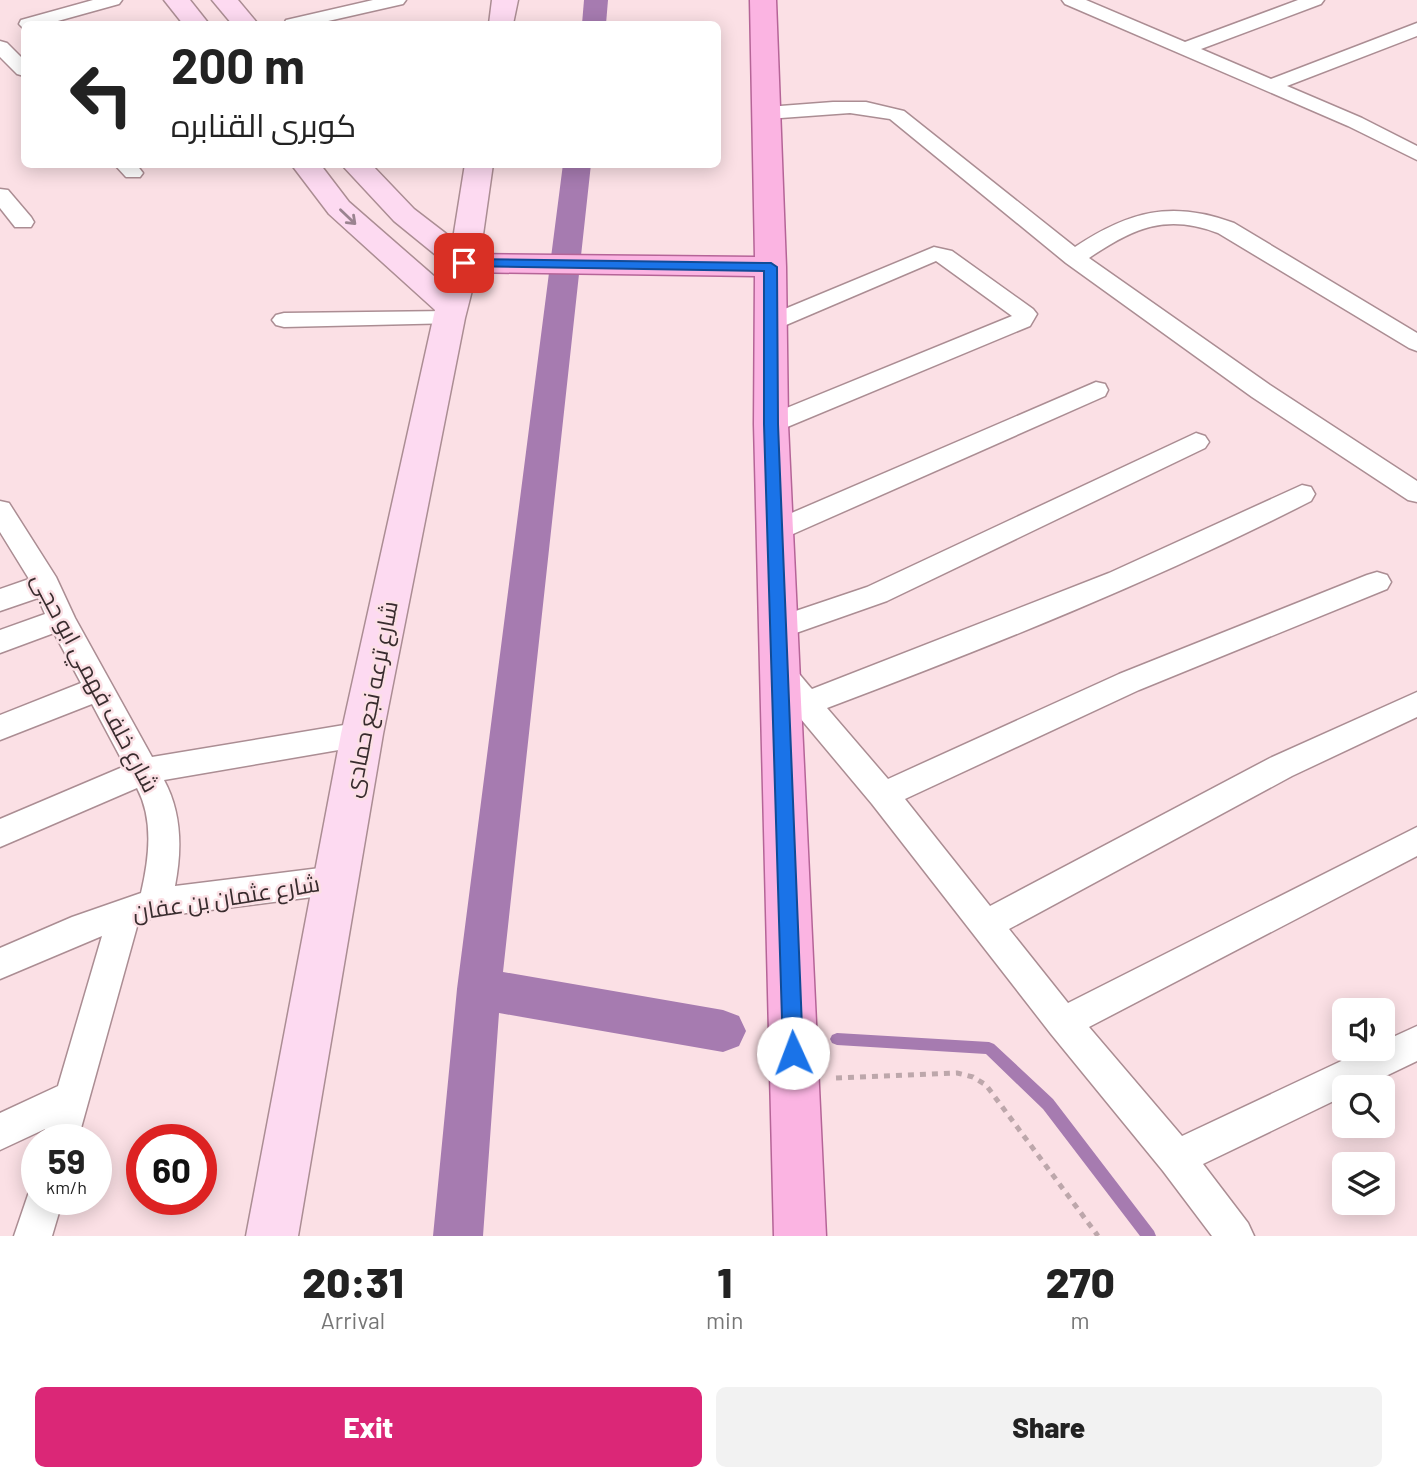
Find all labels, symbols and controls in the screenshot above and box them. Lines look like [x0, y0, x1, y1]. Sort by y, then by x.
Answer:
text: 200 m [171, 35, 305, 94]
icon: left [56, 49, 147, 140]
text: كوبرى القنابره [171, 105, 356, 143]
one-way arrow [339, 209, 356, 226]
pin [434, 233, 494, 293]
icon: arrive [445, 244, 483, 282]
street label: شارع خلف فهمي ابو حجى [22, 567, 166, 799]
street label: شارع ترعه نجع حمادى [337, 598, 406, 800]
street label: شارع عثمان بن عفان [130, 868, 322, 929]
map controls [1332, 998, 1395, 1215]
button: sound [1332, 998, 1395, 1061]
position arrow [756, 1016, 830, 1090]
button: search [1332, 1075, 1395, 1138]
speed limit sign: 60 [126, 1124, 217, 1215]
text: 59 [48, 1139, 85, 1181]
button: layers [1332, 1152, 1395, 1215]
text: km/h [46, 1176, 87, 1198]
text: 20:31 [302, 1256, 404, 1306]
text: 1 [717, 1256, 732, 1306]
text: 270 [1046, 1256, 1115, 1306]
text: Arrival [321, 1306, 385, 1334]
text: min [706, 1306, 743, 1334]
text: m [1071, 1306, 1090, 1334]
button: Exit [35, 1387, 702, 1467]
button: Share [716, 1387, 1382, 1467]

